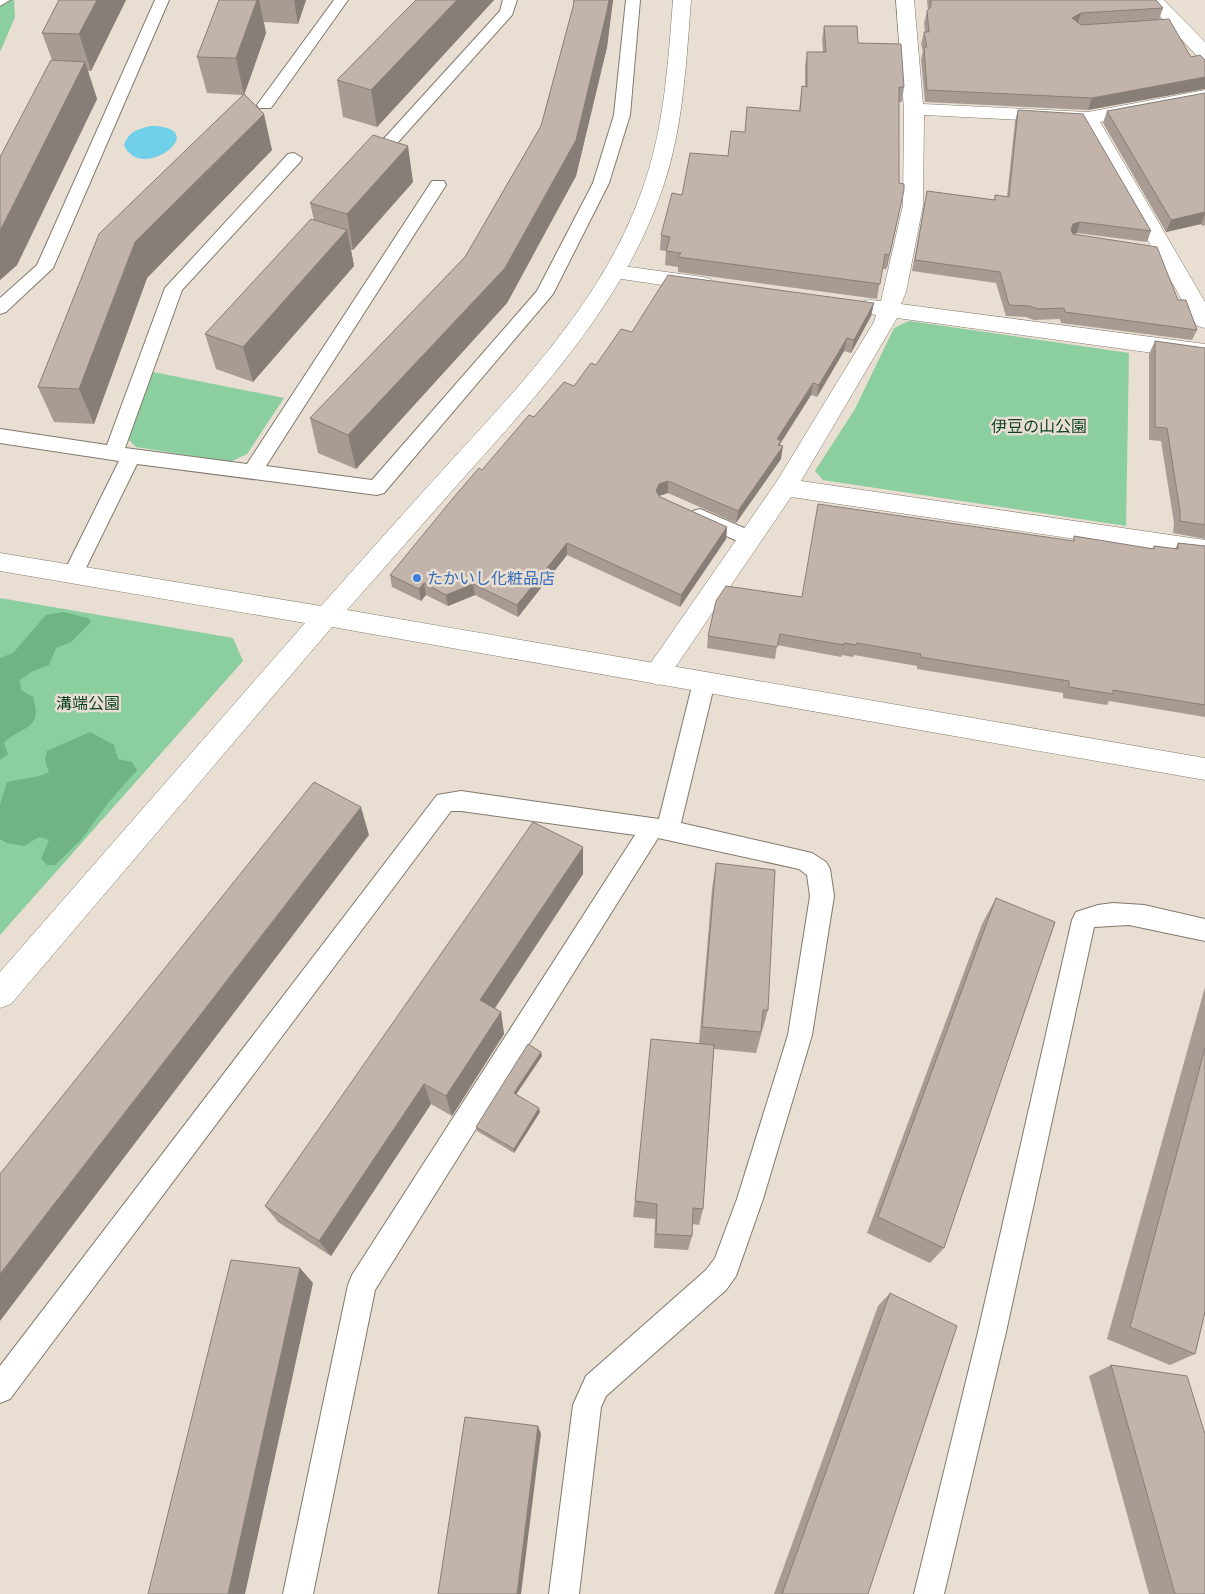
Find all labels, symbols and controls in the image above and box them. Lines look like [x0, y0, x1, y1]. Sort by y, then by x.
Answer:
park label: 伊豆の山公園 [991, 416, 1087, 438]
place label: たかいし化粧品店 [427, 568, 555, 590]
marker: たかいし化粧品店 [411, 572, 423, 584]
park label: 溝端公園 [56, 693, 120, 715]

